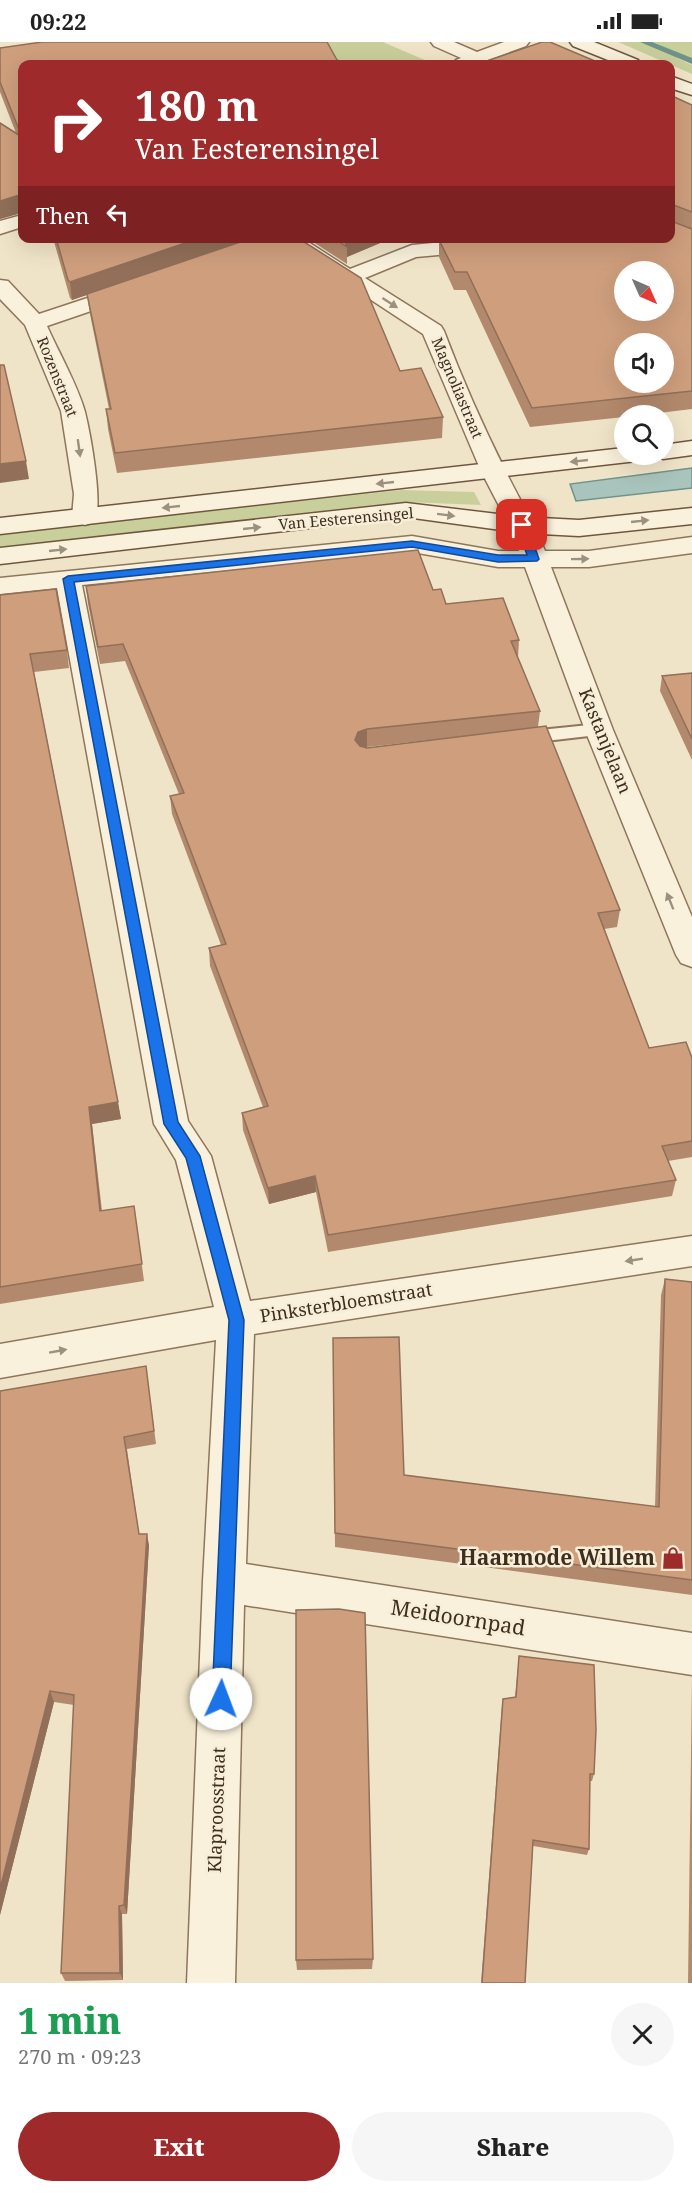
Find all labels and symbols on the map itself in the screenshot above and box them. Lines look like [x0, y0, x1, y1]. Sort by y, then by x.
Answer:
north arrow [614, 261, 674, 321]
one-way arrow [382, 298, 398, 309]
street label: Rozenstraat [33, 334, 83, 420]
street label: Magnoliastraat [428, 334, 488, 441]
one-way arrow [74, 439, 83, 458]
one-way arrow [570, 456, 589, 466]
one-way arrow [376, 478, 395, 488]
pin [496, 499, 547, 550]
street label: Van Eesterensingel [278, 502, 415, 534]
one-way arrow [161, 503, 180, 512]
one-way arrow [436, 511, 455, 520]
one-way arrow [630, 516, 649, 526]
one-way arrow [242, 523, 261, 533]
one-way arrow [49, 545, 68, 555]
one-way arrow [571, 554, 590, 563]
street label: Kastanjelaan [574, 684, 638, 797]
one-way arrow [665, 892, 675, 910]
one-way arrow [625, 1256, 644, 1265]
street label: Pinksterbloemstraat [258, 1277, 434, 1327]
one-way arrow [48, 1346, 67, 1355]
place label: Haarmode Willem [460, 1543, 655, 1571]
shop icon: Haarmode Willem [660, 1545, 686, 1571]
street label: Meidoornpad [389, 1593, 528, 1641]
position arrow [189, 1667, 253, 1731]
street label: Klaproosstraat [202, 1747, 230, 1873]

